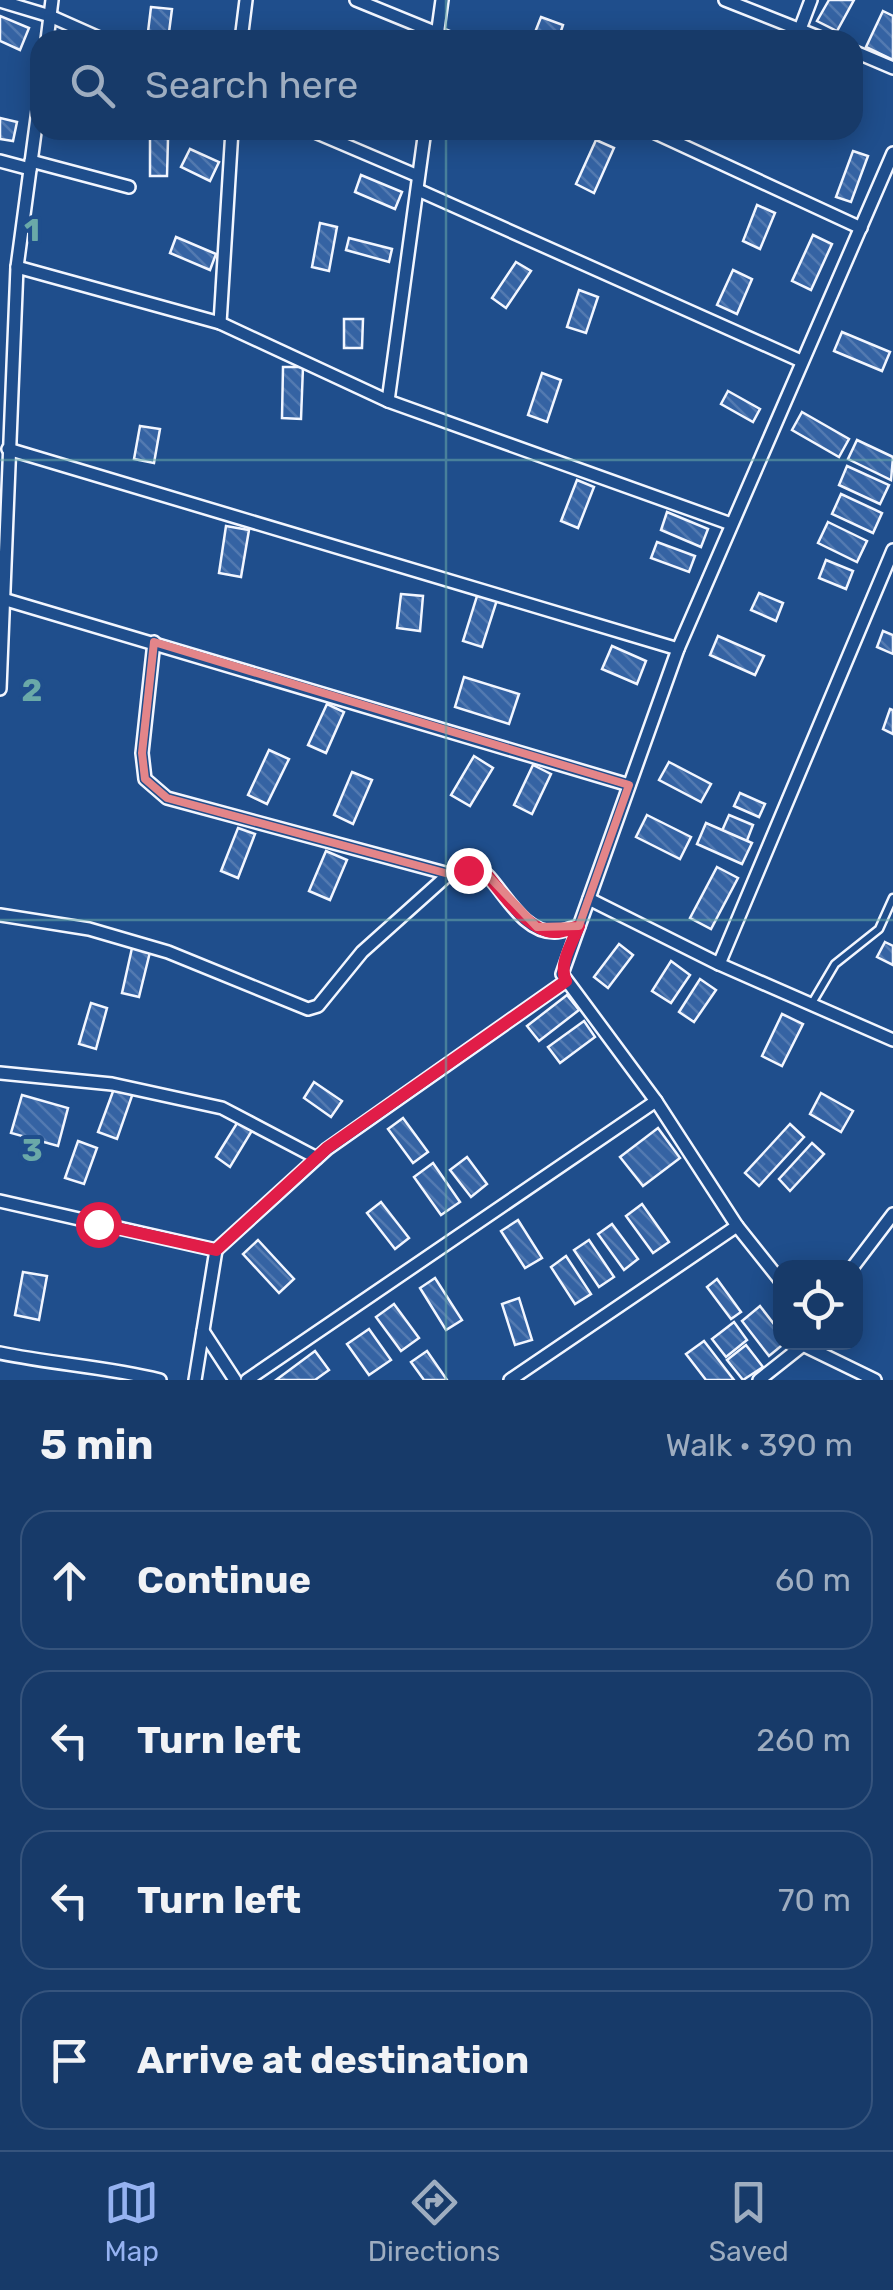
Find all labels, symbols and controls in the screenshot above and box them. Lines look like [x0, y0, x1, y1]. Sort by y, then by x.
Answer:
search box [30, 30, 863, 140]
icon: search [65, 58, 120, 113]
text: Search here [145, 62, 358, 108]
text: 1 [24, 211, 40, 249]
text: 2 [22, 671, 42, 709]
route end [446, 848, 492, 894]
text: 3 [21, 1131, 43, 1169]
route start [76, 1202, 122, 1248]
map controls [773, 1260, 863, 1350]
button: locate [773, 1260, 863, 1350]
text: 5 min [40, 1420, 154, 1470]
text: Walk · 390 m [665, 1426, 853, 1464]
icon: ahead [42, 1553, 97, 1608]
text: Continue [137, 1557, 311, 1603]
text: 60 m [775, 1561, 851, 1599]
icon: left [42, 1713, 97, 1768]
text: Turn left [137, 1717, 301, 1763]
text: 260 m [756, 1721, 851, 1759]
icon: left [42, 1873, 97, 1928]
text: Turn left [137, 1877, 301, 1923]
text: 70 m [778, 1881, 851, 1919]
icon: arrive [42, 2033, 97, 2088]
text: Arrive at destination [137, 2037, 529, 2083]
tab: Map [104, 2175, 159, 2268]
tab: Directions [368, 2175, 500, 2268]
tab: Saved [709, 2175, 789, 2268]

